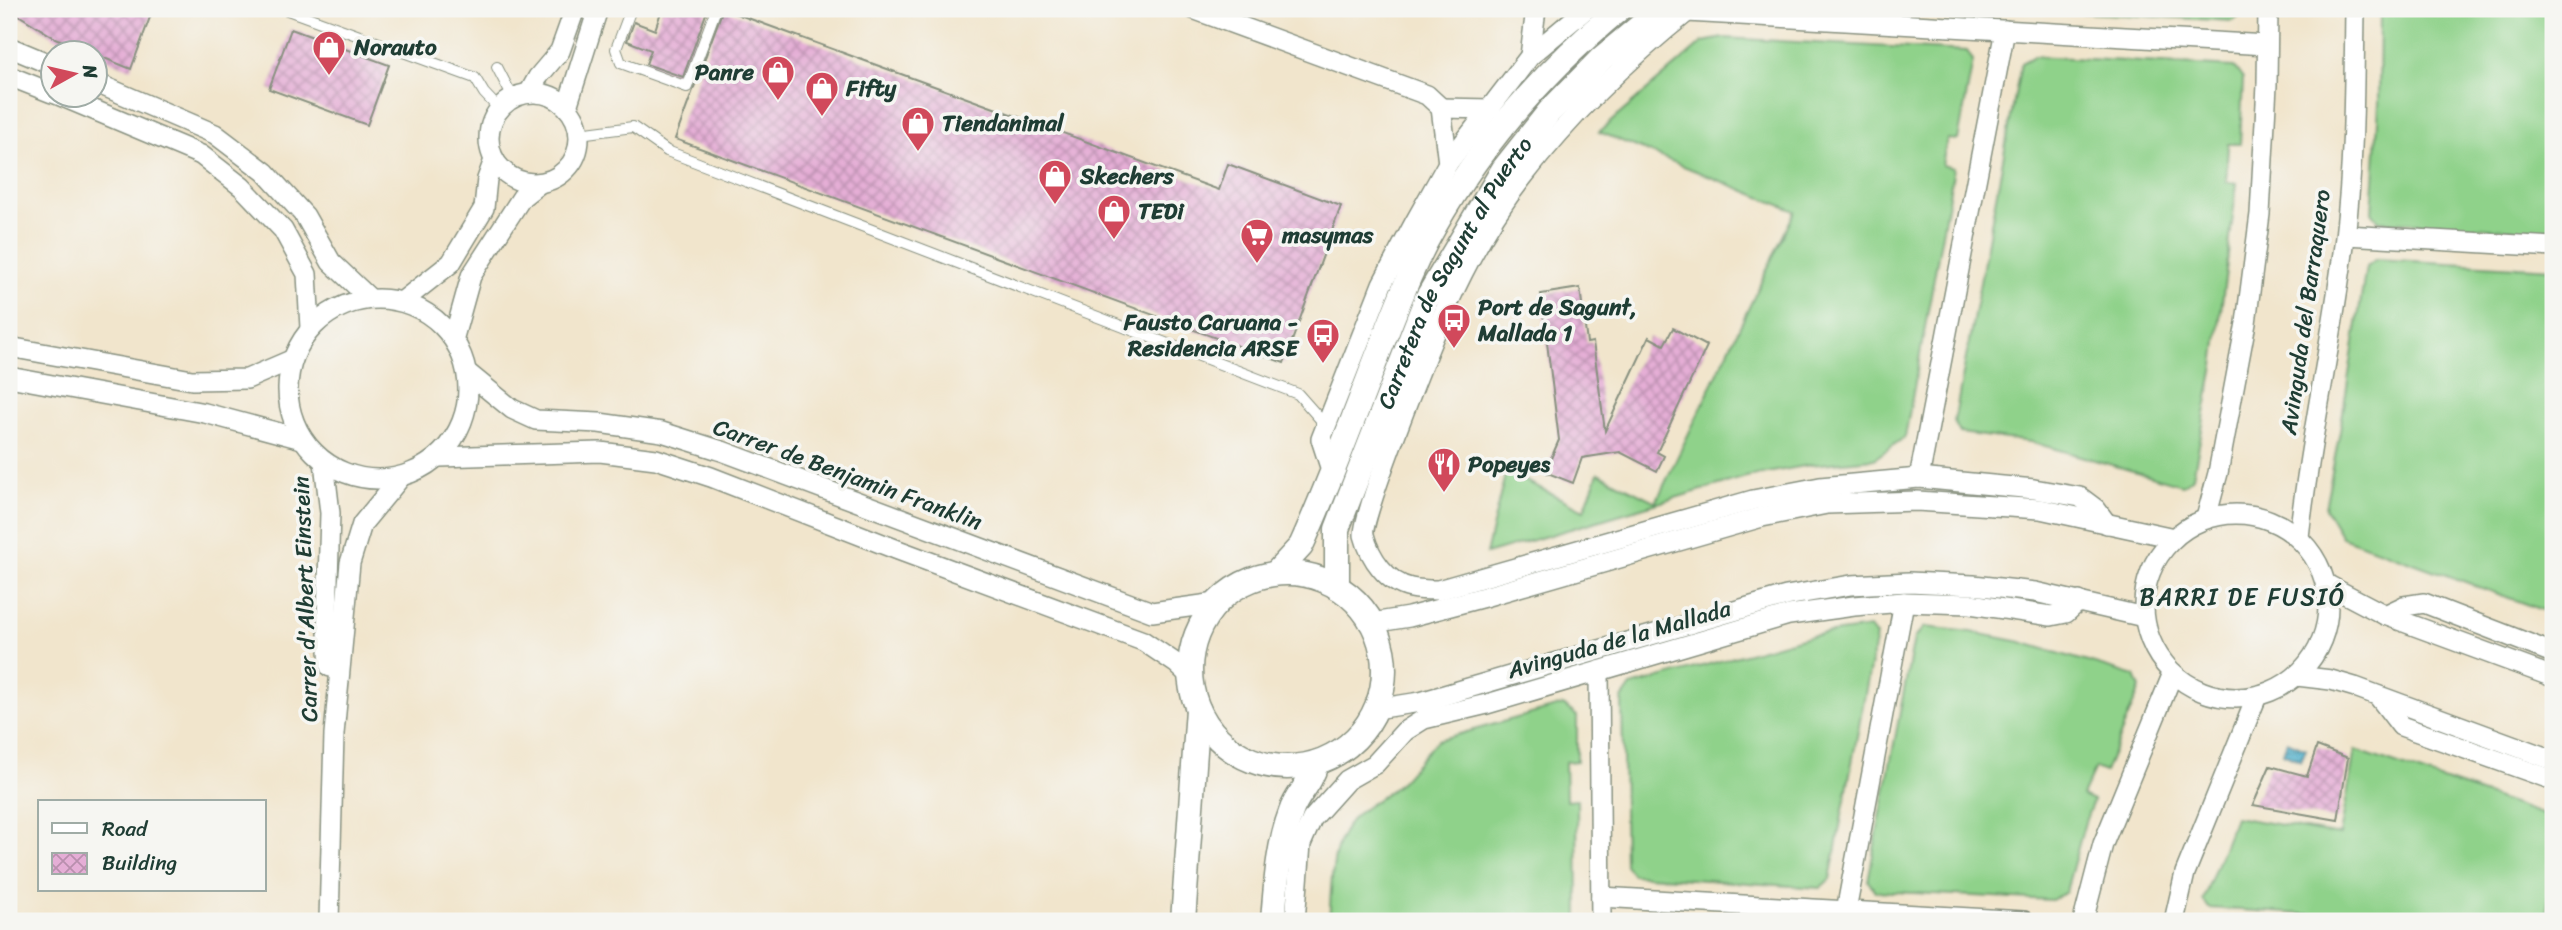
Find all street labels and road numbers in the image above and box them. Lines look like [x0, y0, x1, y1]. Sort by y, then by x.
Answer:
street label: Carretera de Sagunt al Puerto [1366, 127, 1544, 415]
street label: Avinguda del Barraquero [2268, 187, 2343, 438]
street label: Carrer de Benjamin Franklin [707, 407, 988, 542]
street label: Carrer d'Albert Einstein [281, 475, 330, 723]
street label: Avinguda de la Mallada [1502, 588, 1736, 691]

